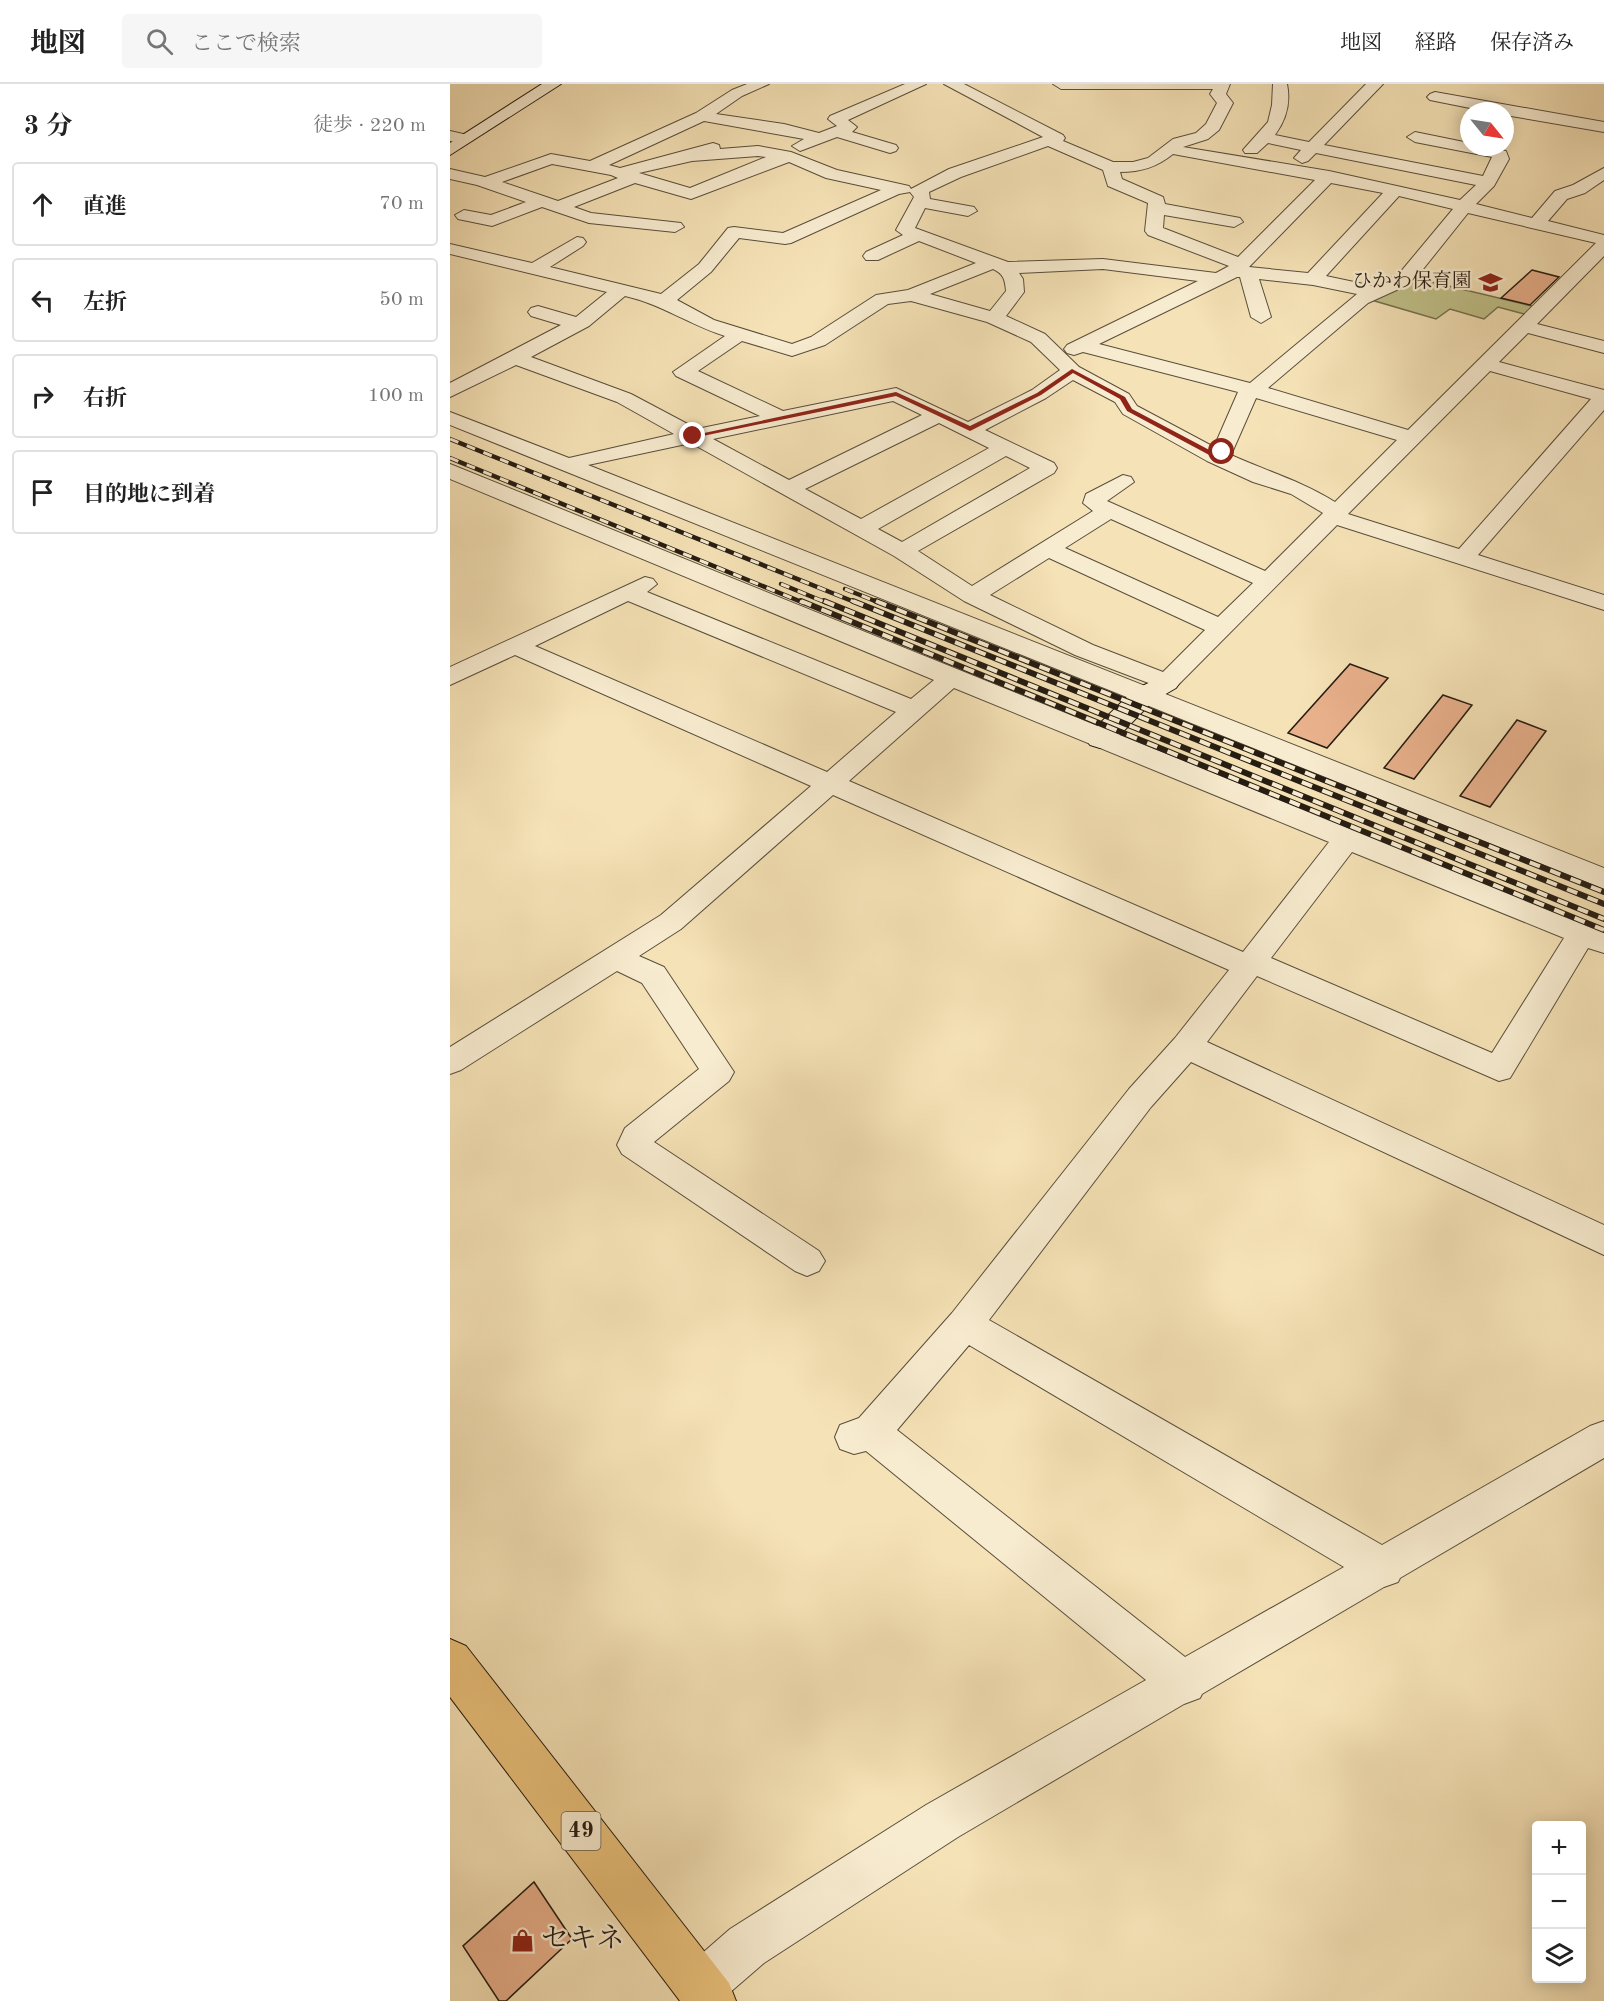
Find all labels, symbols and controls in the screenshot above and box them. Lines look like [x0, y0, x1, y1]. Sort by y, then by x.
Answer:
search box [122, 14, 542, 68]
icon: search [143, 25, 176, 58]
text: 地図 [30, 31, 86, 59]
text: ここで検索 [191, 33, 301, 55]
text: 地図 [1340, 33, 1382, 54]
text: 経路 [1415, 33, 1457, 54]
text: 保存済み [1490, 33, 1574, 54]
north arrow [1460, 102, 1514, 156]
text: 3 分 [24, 114, 72, 140]
text: 徒歩 · 220 m [313, 116, 426, 136]
icon: ahead [26, 188, 59, 221]
text: 70 m [379, 194, 424, 214]
text: 直進 [83, 196, 127, 218]
school or university icon: ひかわ保育園 [1477, 269, 1503, 295]
place label: ひかわ保育園 [1352, 270, 1472, 292]
icon: left [26, 284, 59, 317]
text: 50 m [379, 290, 424, 310]
text: 左折 [83, 292, 127, 314]
icon: right [26, 380, 59, 413]
text: 100 m [368, 386, 424, 406]
text: 右折 [83, 388, 127, 410]
route end [679, 422, 705, 448]
route start [1208, 438, 1234, 464]
icon: arrive [26, 476, 59, 509]
text: 目的地に到着 [83, 484, 215, 506]
road number: 49 [562, 1812, 600, 1850]
map controls [1532, 1821, 1586, 1983]
button: + [1532, 1821, 1586, 1875]
button: − [1532, 1875, 1586, 1929]
place label: セキネ [541, 1924, 624, 1954]
shop icon: セキネ [510, 1927, 536, 1953]
button: layers [1532, 1929, 1586, 1983]

